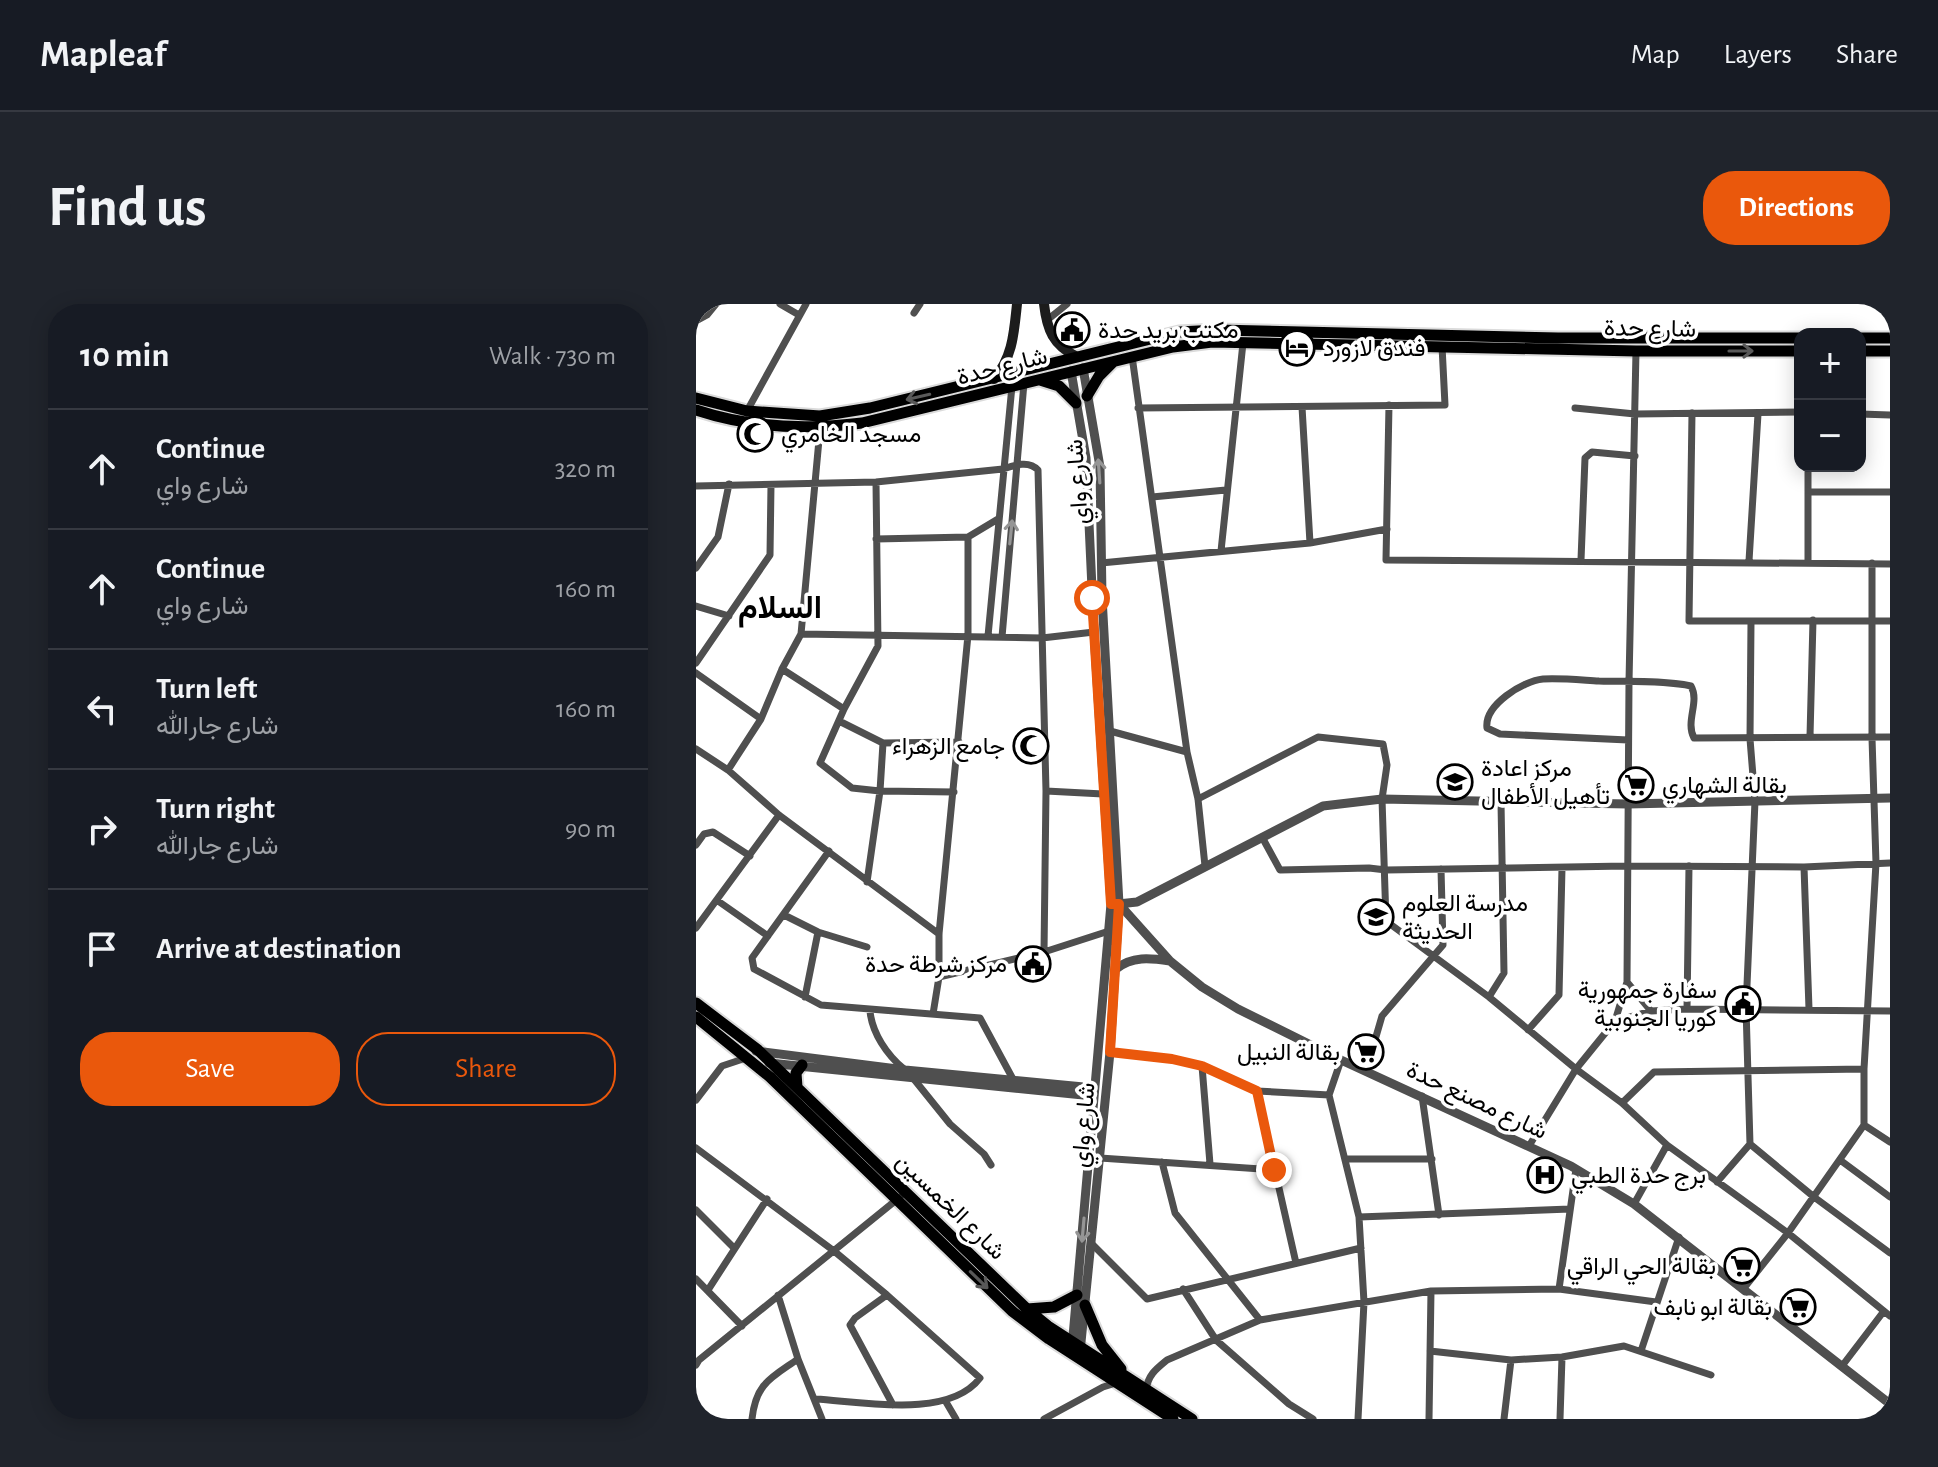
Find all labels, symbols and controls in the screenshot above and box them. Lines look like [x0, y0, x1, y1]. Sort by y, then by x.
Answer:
text: Mapleaf [40, 36, 166, 74]
text: Map [1631, 41, 1680, 69]
text: Layers [1724, 41, 1792, 69]
text: Share [1836, 41, 1898, 69]
button: Directions [1703, 171, 1890, 245]
text: Find us [48, 180, 206, 236]
public building icon: مكتب بريد حدة [1053, 311, 1091, 349]
street label: شارع حدة [1604, 316, 1696, 345]
place label: مكتب بريد حدة [1098, 319, 1238, 345]
map controls [1794, 328, 1866, 472]
button: + [1794, 328, 1866, 400]
hotel icon: فندق لازورد [1278, 329, 1316, 367]
place label: فندق لازورد [1323, 337, 1425, 363]
text: 10 min [80, 339, 169, 373]
text: Walk · 730 m [489, 343, 616, 369]
one-way arrow [1727, 343, 1754, 359]
street label: شارع حدة [955, 344, 1051, 393]
one-way arrow [905, 390, 931, 405]
button: − [1794, 400, 1866, 472]
mosque icon: مسجد الخامري [736, 415, 774, 453]
place label: مسجد الخامري [781, 423, 921, 453]
text: Continue [156, 434, 265, 464]
street label: شارع واي [1063, 438, 1099, 525]
icon: ahead [80, 447, 124, 491]
text: 320 m [555, 456, 616, 482]
one-way arrow [1091, 458, 1106, 485]
text: شارع واي [156, 473, 249, 499]
one-way arrow [1004, 519, 1019, 546]
text: Continue [156, 554, 265, 584]
icon: ahead [80, 567, 124, 611]
text: 160 m [556, 576, 616, 602]
route start [1074, 580, 1110, 616]
district label: السلام [738, 592, 822, 628]
text: شارع واي [156, 593, 249, 619]
text: Turn left [156, 674, 257, 704]
icon: left [80, 687, 124, 731]
text: 160 m [556, 696, 616, 722]
text: شارع جارالله [156, 713, 278, 739]
mosque icon: جامع الزهراء [1012, 727, 1050, 765]
place label: جامع الزهراء [892, 735, 1005, 763]
place label: مركز اعادة تأهيل الأطفال [1481, 757, 1610, 810]
school or university icon: مركز اعادة تأهيل الأطفال [1436, 763, 1474, 801]
supermarket icon: بقالة الشهاري [1617, 766, 1655, 804]
place label: بقالة الشهاري [1662, 774, 1787, 804]
text: Turn right [156, 794, 275, 824]
icon: right [80, 807, 124, 851]
text: 90 m [565, 816, 616, 842]
text: شارع جارالله [156, 833, 278, 859]
place label: مدرسة العلوم الحديثة [1402, 892, 1528, 945]
school or university icon: مدرسة العلوم الحديثة [1357, 898, 1395, 936]
icon: arrive [80, 927, 124, 971]
text: Arrive at destination [156, 934, 402, 964]
public building icon: مركز شرطة حدة [1014, 945, 1052, 983]
place label: مركز شرطة حدة [865, 953, 1007, 979]
place label: سفارة جمهورية كوريا الجنوبية [1578, 979, 1717, 1033]
public building icon: سفارة جمهورية كوريا الجنوبية [1724, 985, 1762, 1023]
button: Save [80, 1032, 340, 1106]
button: Share [356, 1032, 616, 1106]
supermarket icon: بقالة النبيل [1347, 1033, 1385, 1071]
place label: بقالة النبيل [1237, 1041, 1340, 1066]
street label: شارع مصنع حدة [1401, 1058, 1551, 1148]
street label: شارع واي [1068, 1082, 1106, 1169]
street label: شارع الخمسين [889, 1149, 1010, 1267]
route end [1256, 1152, 1292, 1188]
hospital icon: برج حدة الطبي [1526, 1156, 1564, 1194]
place label: برج حدة الطبي [1571, 1164, 1706, 1194]
one-way arrow [1075, 1216, 1090, 1243]
supermarket icon: بقالة الحي الراقي [1723, 1247, 1761, 1285]
place label: بقالة الحي الراقي [1567, 1255, 1716, 1285]
one-way arrow [969, 1270, 989, 1289]
supermarket icon: بقالة ابو نابف [1779, 1288, 1817, 1326]
place label: بقالة ابو نابف [1654, 1296, 1772, 1322]

